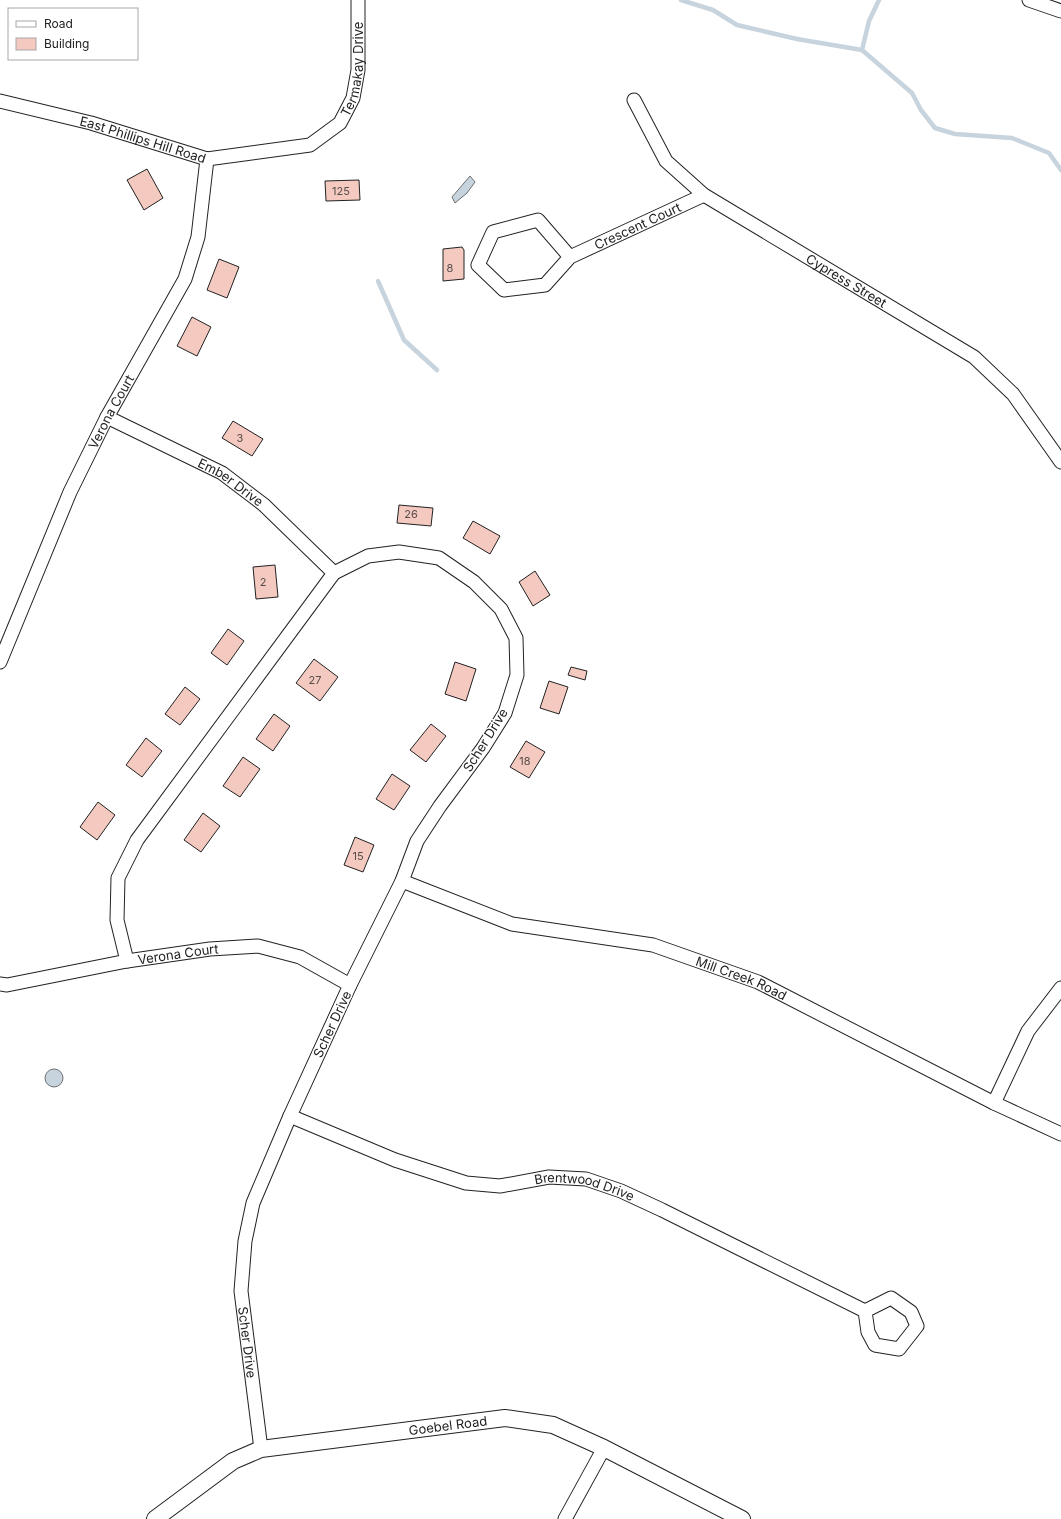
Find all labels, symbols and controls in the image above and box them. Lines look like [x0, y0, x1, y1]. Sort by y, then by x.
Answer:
legend [8, 8, 138, 60]
text: Road [44, 16, 73, 31]
street label: Termakay Drive [337, 22, 366, 119]
text: Building [44, 36, 89, 51]
street label: East Phillips Hill Road [78, 113, 208, 166]
house number: 125 [332, 184, 350, 198]
street label: Crescent Court [592, 199, 683, 253]
street label: Cypress Street [803, 250, 890, 311]
house number: 8 [447, 261, 454, 275]
street label: Verona Court [85, 372, 137, 451]
house number: 3 [237, 431, 244, 445]
street label: Ember Drive [195, 455, 267, 510]
house number: 26 [404, 507, 418, 521]
house number: 2 [260, 575, 266, 589]
house number: 27 [309, 673, 321, 687]
street label: Scher Drive [459, 705, 511, 775]
house number: 18 [519, 754, 531, 768]
house number: 15 [352, 849, 364, 863]
street label: Verona Court [137, 940, 219, 967]
street label: Mill Creek Road [694, 953, 789, 1003]
street label: Scher Drive [310, 988, 354, 1060]
street label: Brentwood Drive [533, 1169, 637, 1204]
street label: Scher Drive [235, 1306, 260, 1379]
street label: Goebel Road [408, 1412, 488, 1438]

